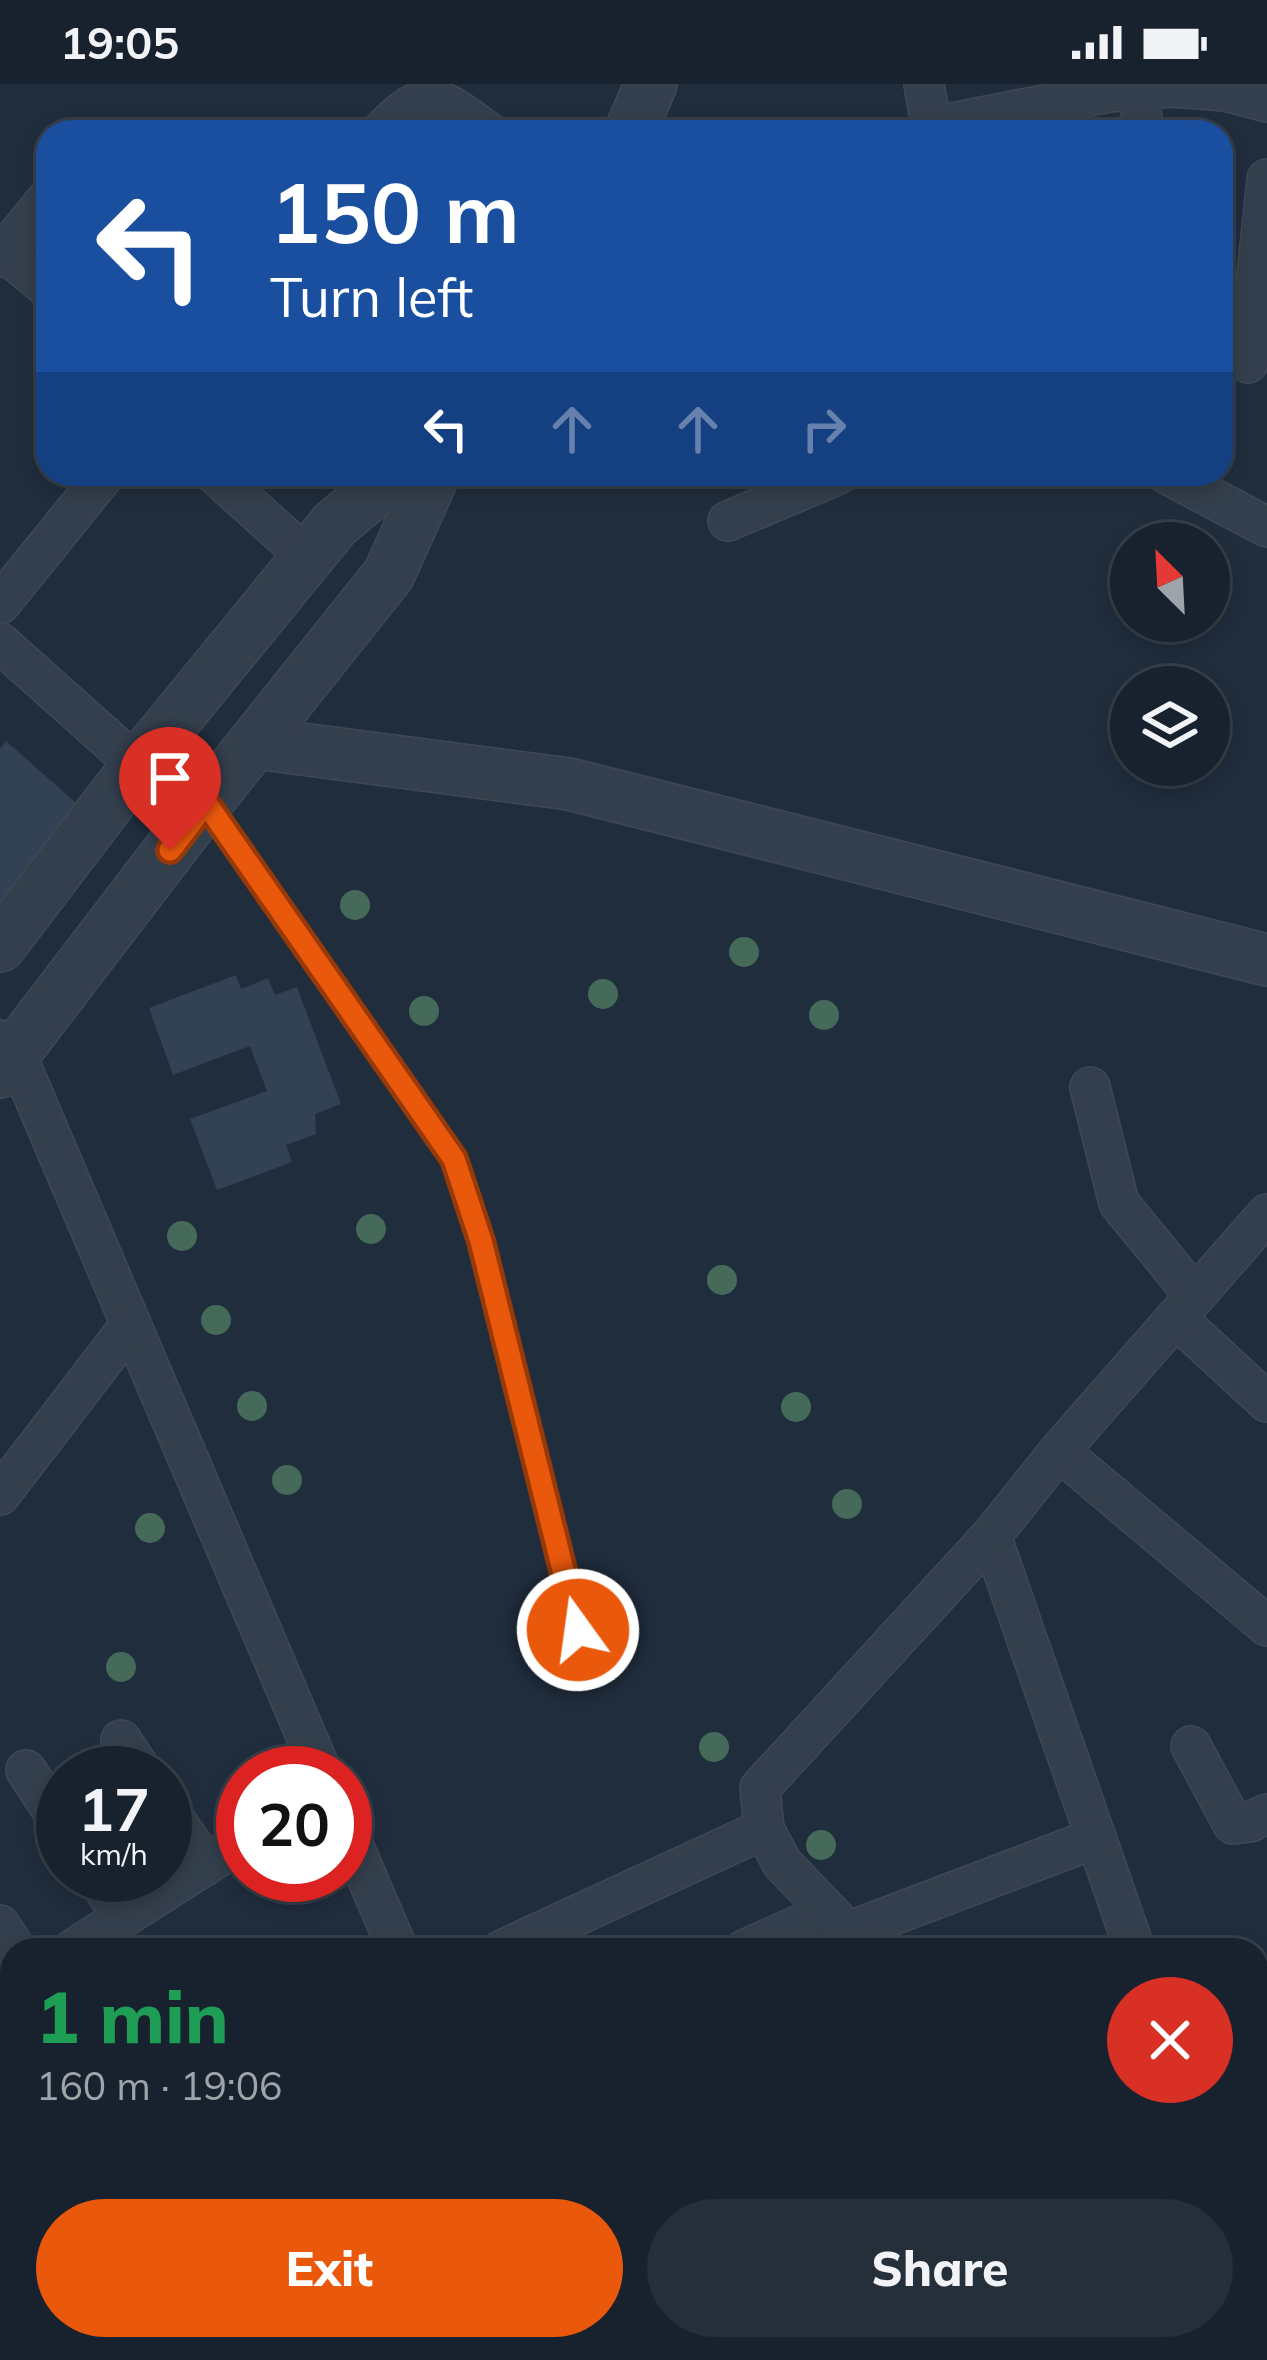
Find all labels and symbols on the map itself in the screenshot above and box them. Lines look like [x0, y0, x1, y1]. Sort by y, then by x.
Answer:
north arrow [1110, 522, 1230, 642]
pin [119, 727, 221, 850]
position arrow [515, 1567, 641, 1693]
speed limit sign: 20 [216, 1746, 372, 1902]

